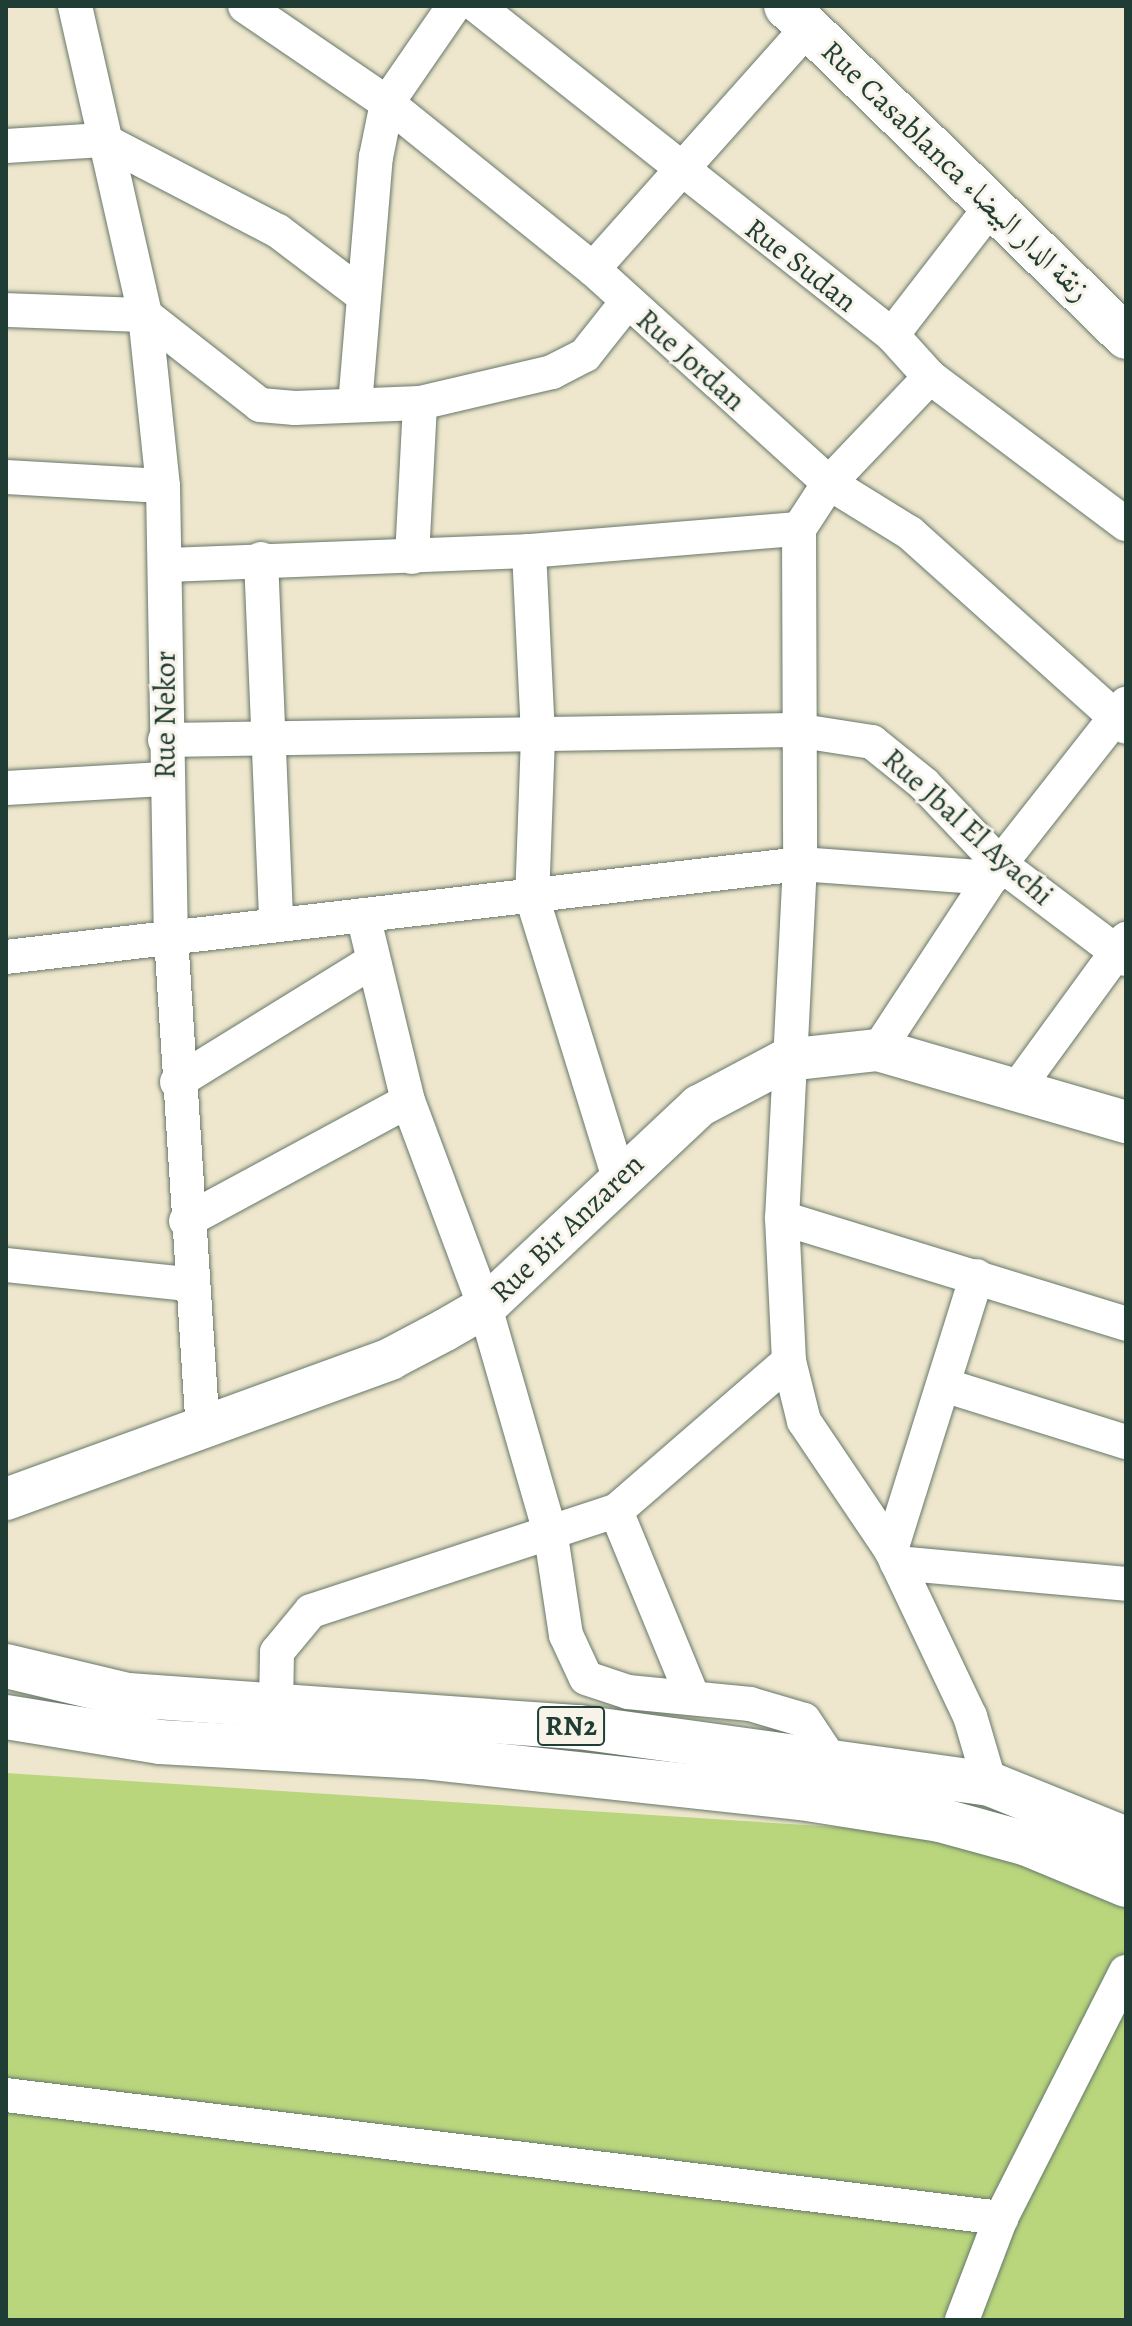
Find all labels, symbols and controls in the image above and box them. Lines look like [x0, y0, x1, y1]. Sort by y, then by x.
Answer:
street label: Rue Casablanca زنقة الدار البيضاء [814, 33, 1098, 309]
street label: Rue Sudan [738, 210, 864, 320]
street label: Rue Jordan [629, 302, 753, 418]
street label: Rue Nekor [147, 651, 183, 779]
street label: Rue Jbal El Ayachi [875, 741, 1061, 913]
street label: Rue Bir Anzaren [483, 1146, 651, 1310]
road number: RN2 [537, 1702, 605, 1750]

